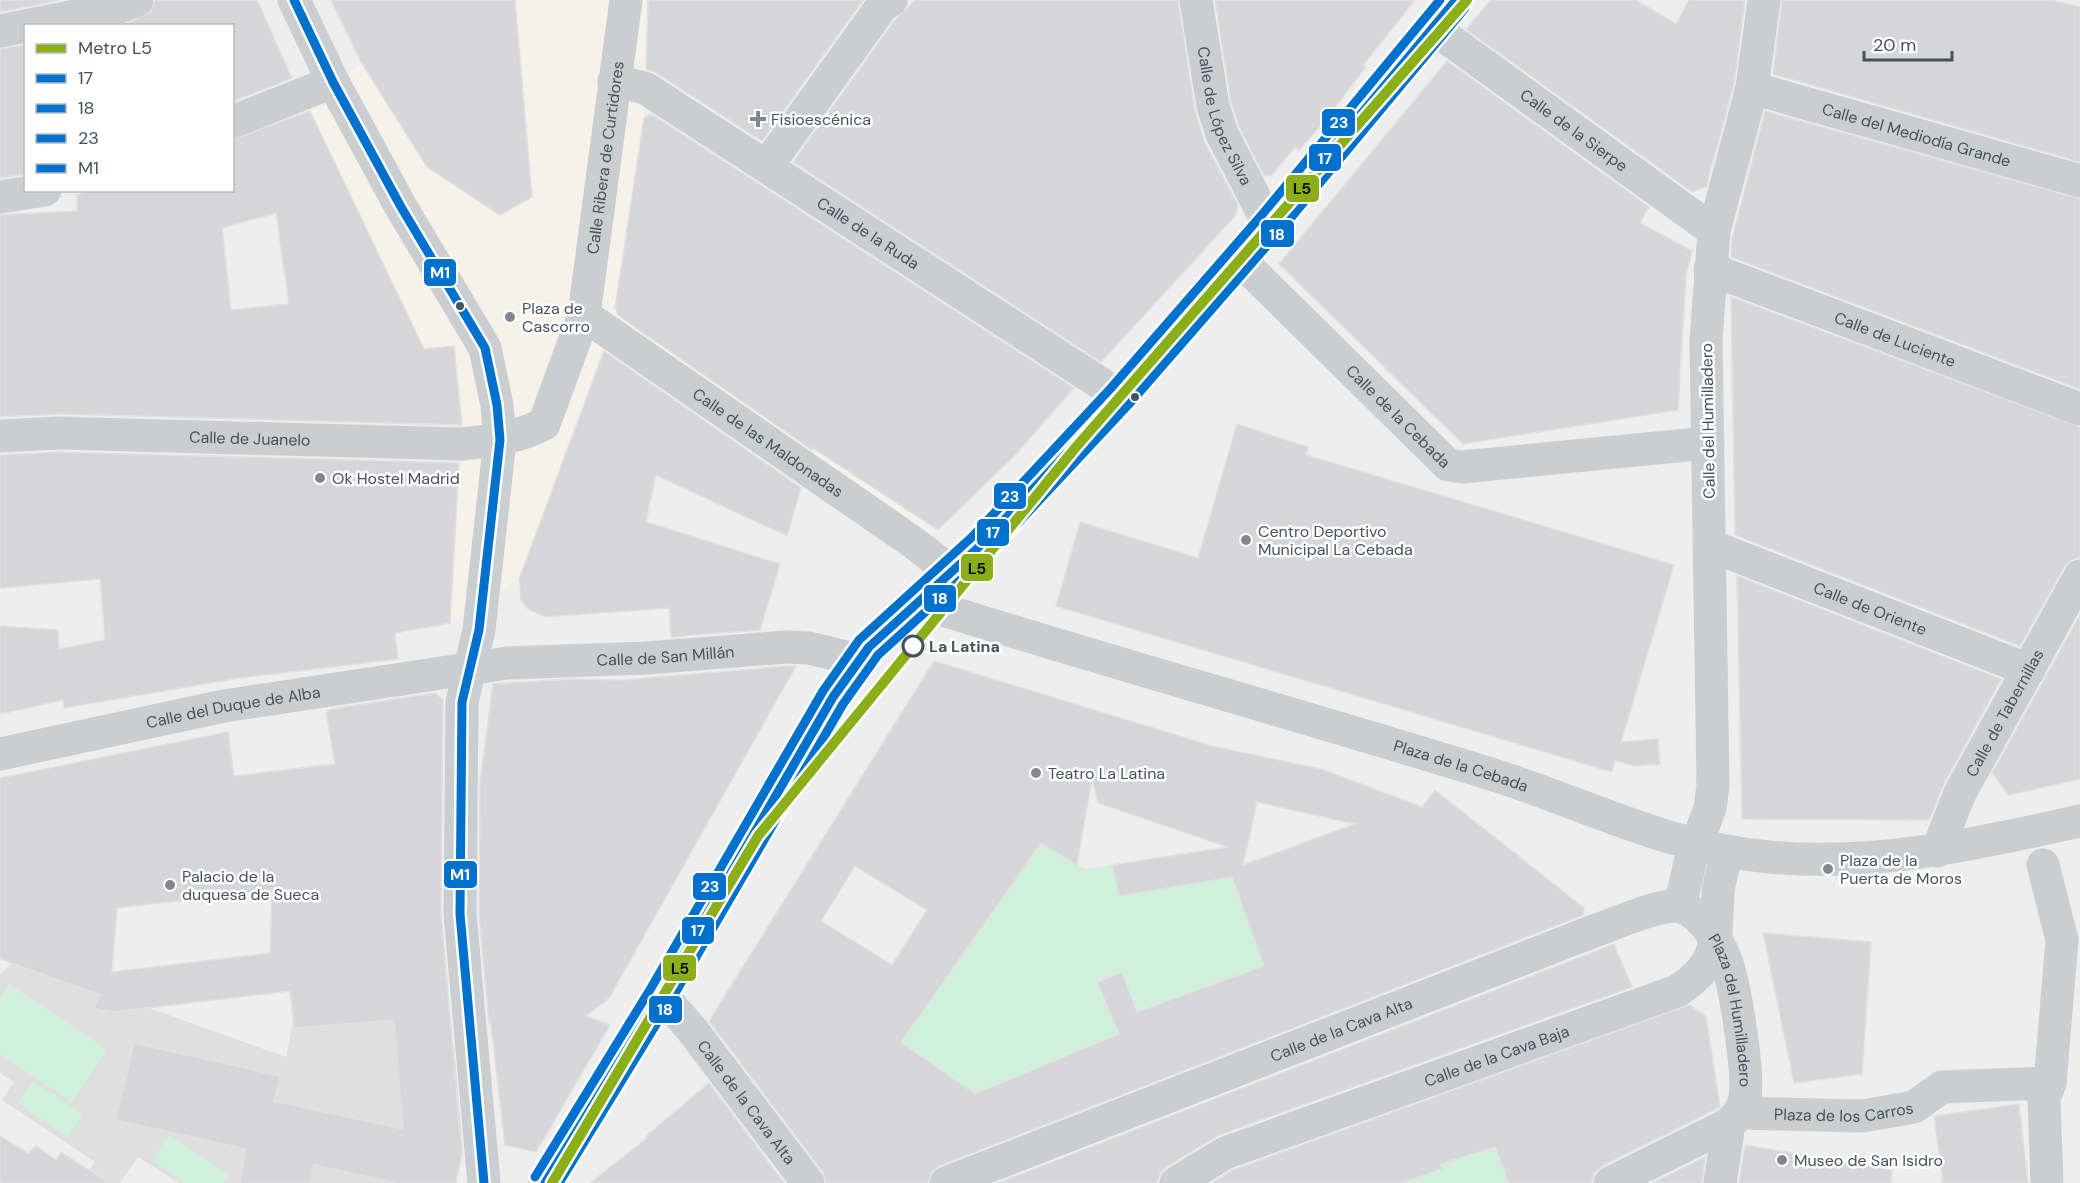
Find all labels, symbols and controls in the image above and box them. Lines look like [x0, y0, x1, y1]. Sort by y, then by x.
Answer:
legend [24, 24, 234, 192]
scale bar [1864, 24, 1952, 62]
text: 20 m [1873, 33, 1916, 57]
text: Metro L5 [78, 36, 152, 60]
street label: Calle de López Silva [1193, 45, 1257, 189]
street label: Calle Ribera de Curtidores [582, 60, 628, 255]
text: 17 [78, 66, 93, 90]
street label: Calle de la Sierpe [1516, 84, 1632, 176]
text: 18 [78, 96, 95, 120]
street label: Calle del Mediodía Grande [1820, 98, 2013, 171]
line badge: 23 [1321, 108, 1356, 137]
place label: Fisioescénica [771, 109, 871, 130]
marker: Fisioescénica [749, 110, 767, 128]
text: 23 [1330, 112, 1348, 133]
text: 23 [78, 126, 99, 150]
line badge: 17 [1308, 143, 1342, 172]
text: 17 [1318, 148, 1333, 169]
text: M1 [78, 156, 99, 180]
line badge: L5 [1285, 174, 1320, 203]
text: L5 [1293, 178, 1311, 199]
street label: Calle de la Ruda [813, 192, 924, 274]
line badge: 18 [1260, 219, 1295, 248]
text: 18 [1269, 224, 1285, 245]
line badge: M1 [423, 258, 457, 287]
text: M1 [430, 262, 450, 283]
place label: Plaza de Cascorro [522, 298, 590, 337]
unlabelled marker [454, 300, 466, 312]
street label: Calle de Luciente [1832, 307, 1959, 372]
marker: Plaza de Cascorro [503, 310, 517, 324]
street label: Calle del Humilladero [1696, 343, 1720, 499]
street label: Calle de la Cebada [1342, 360, 1455, 472]
street label: Calle de las Maldonadas [689, 383, 848, 502]
unlabelled marker [1129, 391, 1141, 403]
street label: Calle de Juanelo [189, 426, 311, 450]
place label: Ok Hostel Madrid [332, 468, 460, 489]
marker: Ok Hostel Madrid [313, 471, 327, 485]
line badge: 23 [993, 482, 1027, 510]
text: 23 [1001, 486, 1019, 507]
line badge: 17 [976, 518, 1010, 547]
place label: Centro Deportivo Municipal La Cebada [1258, 521, 1413, 560]
text: 17 [986, 522, 1001, 543]
marker: Centro Deportivo Municipal La Cebada [1239, 533, 1253, 547]
line badge: L5 [960, 553, 994, 582]
text: L5 [968, 558, 986, 579]
street label: Calle de Oriente [1811, 577, 1930, 640]
line badge: 18 [923, 584, 957, 613]
text: 18 [932, 588, 948, 609]
marker: La Latina [902, 635, 924, 657]
place label: La Latina [929, 636, 1000, 657]
street label: Calle de San Millán [596, 641, 735, 670]
street label: Calle de Tabernillas [1961, 645, 2048, 780]
street label: Calle del Duque de Alba [144, 681, 322, 733]
street label: Plaza de la Cebada [1391, 734, 1531, 796]
place label: Teatro La Latina [1048, 763, 1165, 784]
marker: Teatro La Latina [1029, 766, 1043, 780]
place label: Plaza de la Puerta de Moros [1840, 850, 1962, 889]
line badge: M1 [443, 860, 478, 889]
marker: Plaza de la Puerta de Moros [1821, 862, 1835, 876]
text: M1 [450, 864, 470, 885]
place label: Palacio de la duquesa de Sueca [182, 866, 319, 905]
line badge: 23 [692, 872, 727, 901]
text: 23 [701, 876, 719, 897]
marker: Palacio de la duquesa de Sueca [163, 878, 177, 892]
line badge: 17 [681, 916, 715, 945]
text: 17 [691, 920, 706, 941]
street label: Plaza del Humilladero [1704, 929, 1756, 1087]
line badge: L5 [662, 954, 697, 982]
text: L5 [671, 958, 689, 979]
street label: Calle de la Cava Alta [1267, 992, 1415, 1066]
line badge: 18 [648, 995, 683, 1024]
text: 18 [657, 999, 673, 1020]
street label: Calle de la Cava Baja [1421, 1020, 1572, 1091]
street label: Calle de la Cava Alta [693, 1036, 801, 1169]
street label: Plaza de los Carros [1774, 1097, 1915, 1127]
place label: Museo de San Isidro [1794, 1150, 1943, 1171]
marker: Museo de San Isidro [1775, 1153, 1789, 1167]

